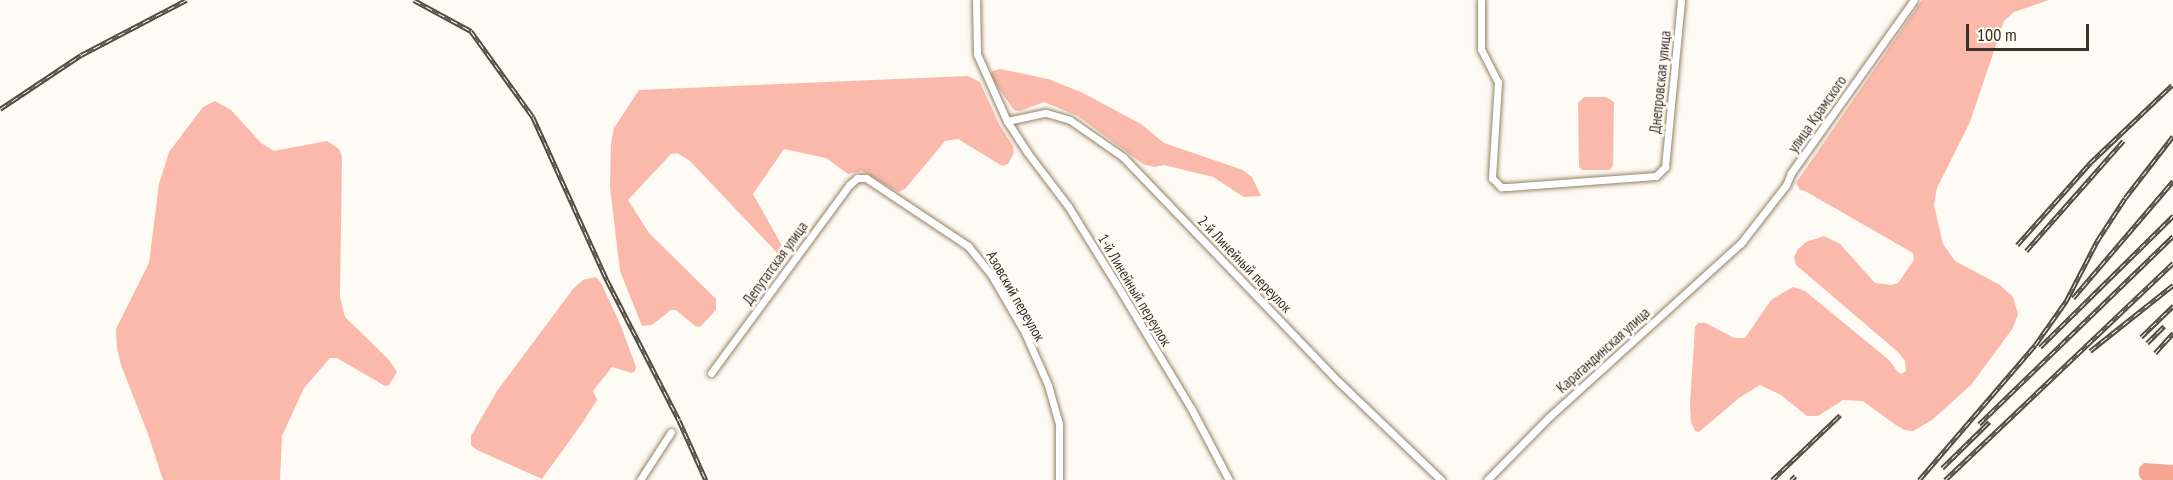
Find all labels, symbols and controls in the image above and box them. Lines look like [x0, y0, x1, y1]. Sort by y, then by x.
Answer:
scale bar [1969, 12, 2092, 50]
text: 100 m [1977, 23, 2017, 46]
street label: Днепровская улица [1646, 30, 1674, 134]
street label: улица Крамского [1784, 72, 1850, 156]
street label: 2-й Линейный переулок [1194, 212, 1296, 316]
street label: Депутатская улица [739, 218, 811, 308]
street label: 1-й Линейный переулок [1094, 231, 1176, 349]
street label: Азовский переулок [983, 248, 1049, 344]
street label: Карагандинская улица [1553, 303, 1653, 397]

